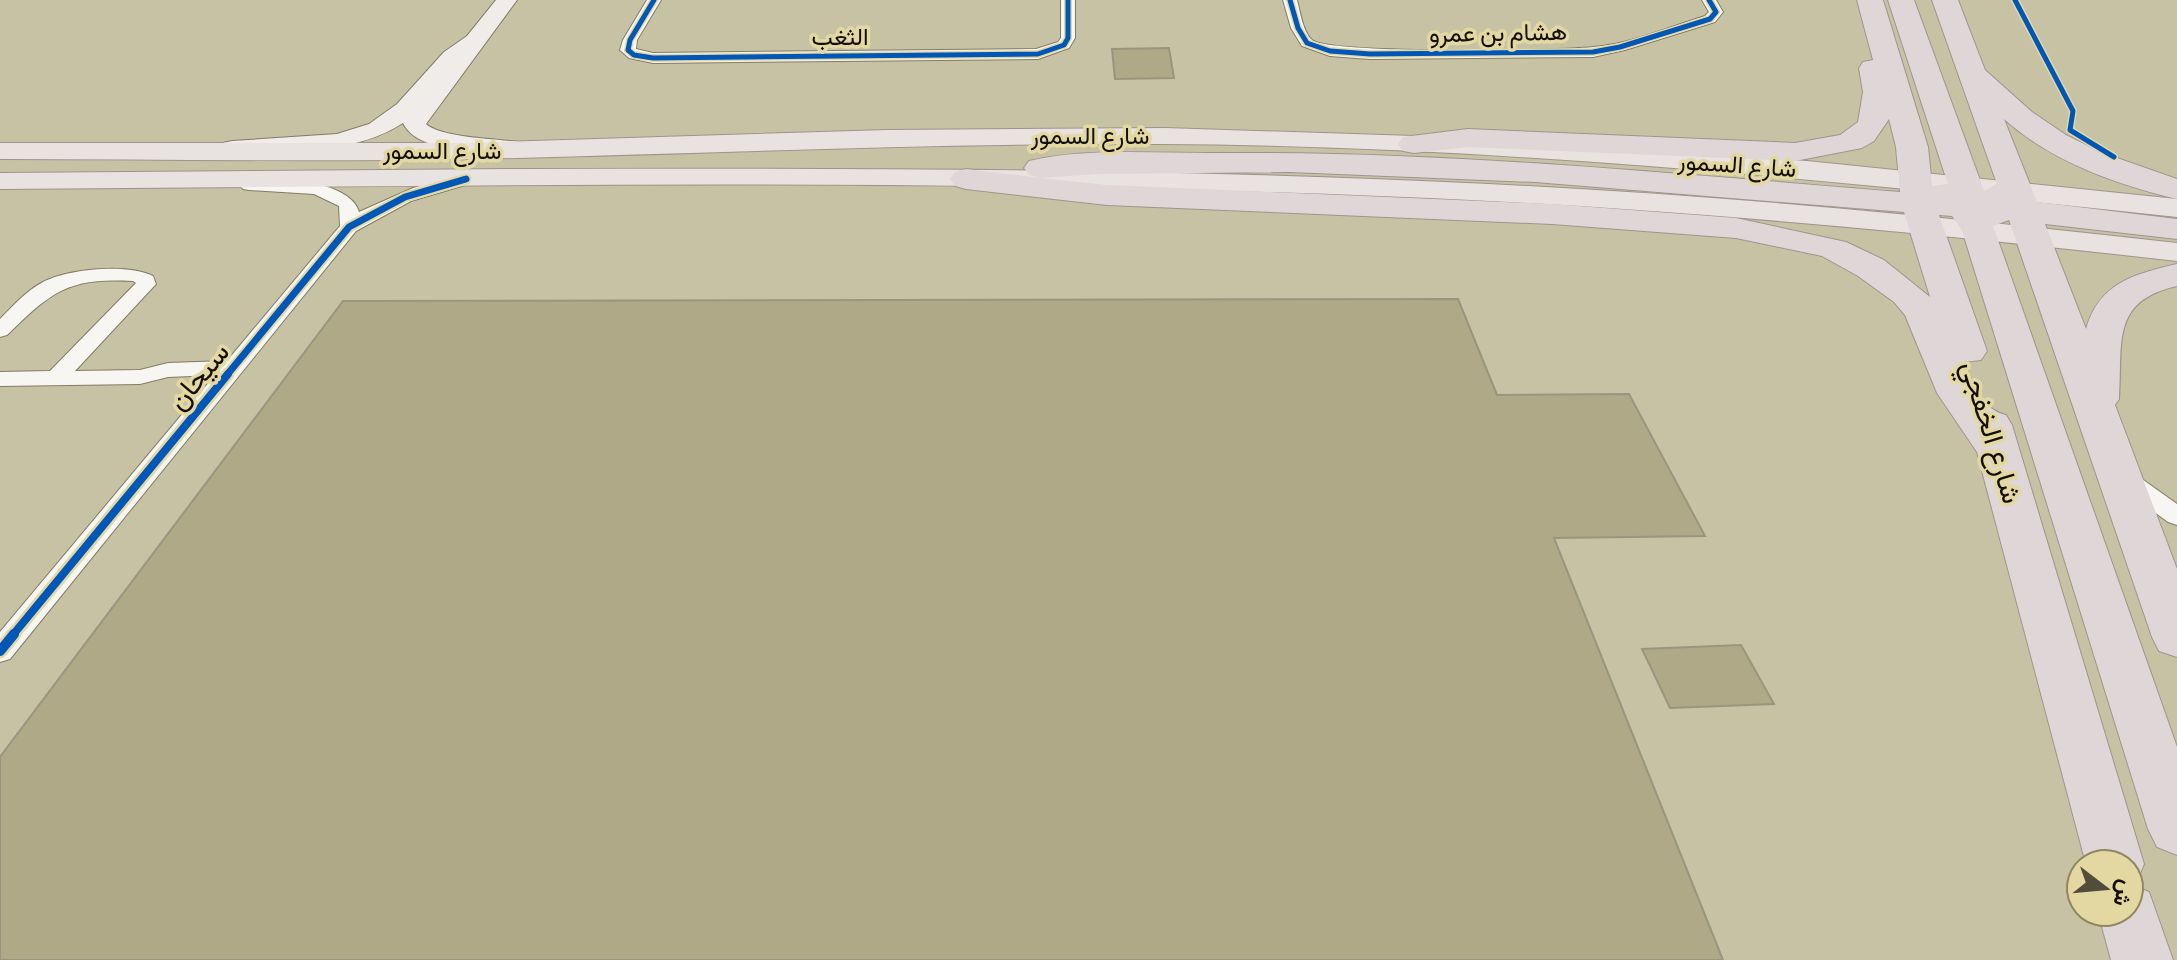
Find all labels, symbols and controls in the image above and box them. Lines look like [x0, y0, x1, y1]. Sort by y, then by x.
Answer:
street label: هشام بن عمرو [1429, 16, 1567, 50]
street label: الثغب [811, 21, 869, 52]
street label: شارع السمور [1030, 120, 1149, 152]
street label: شارع السمور [382, 135, 501, 167]
street label: شارع السمور [1676, 145, 1797, 185]
street label: سيحان [159, 334, 237, 417]
street label: شارع الخفجي [1949, 356, 2032, 509]
north arrow [2065, 848, 2145, 928]
text: ش [2107, 877, 2141, 910]

